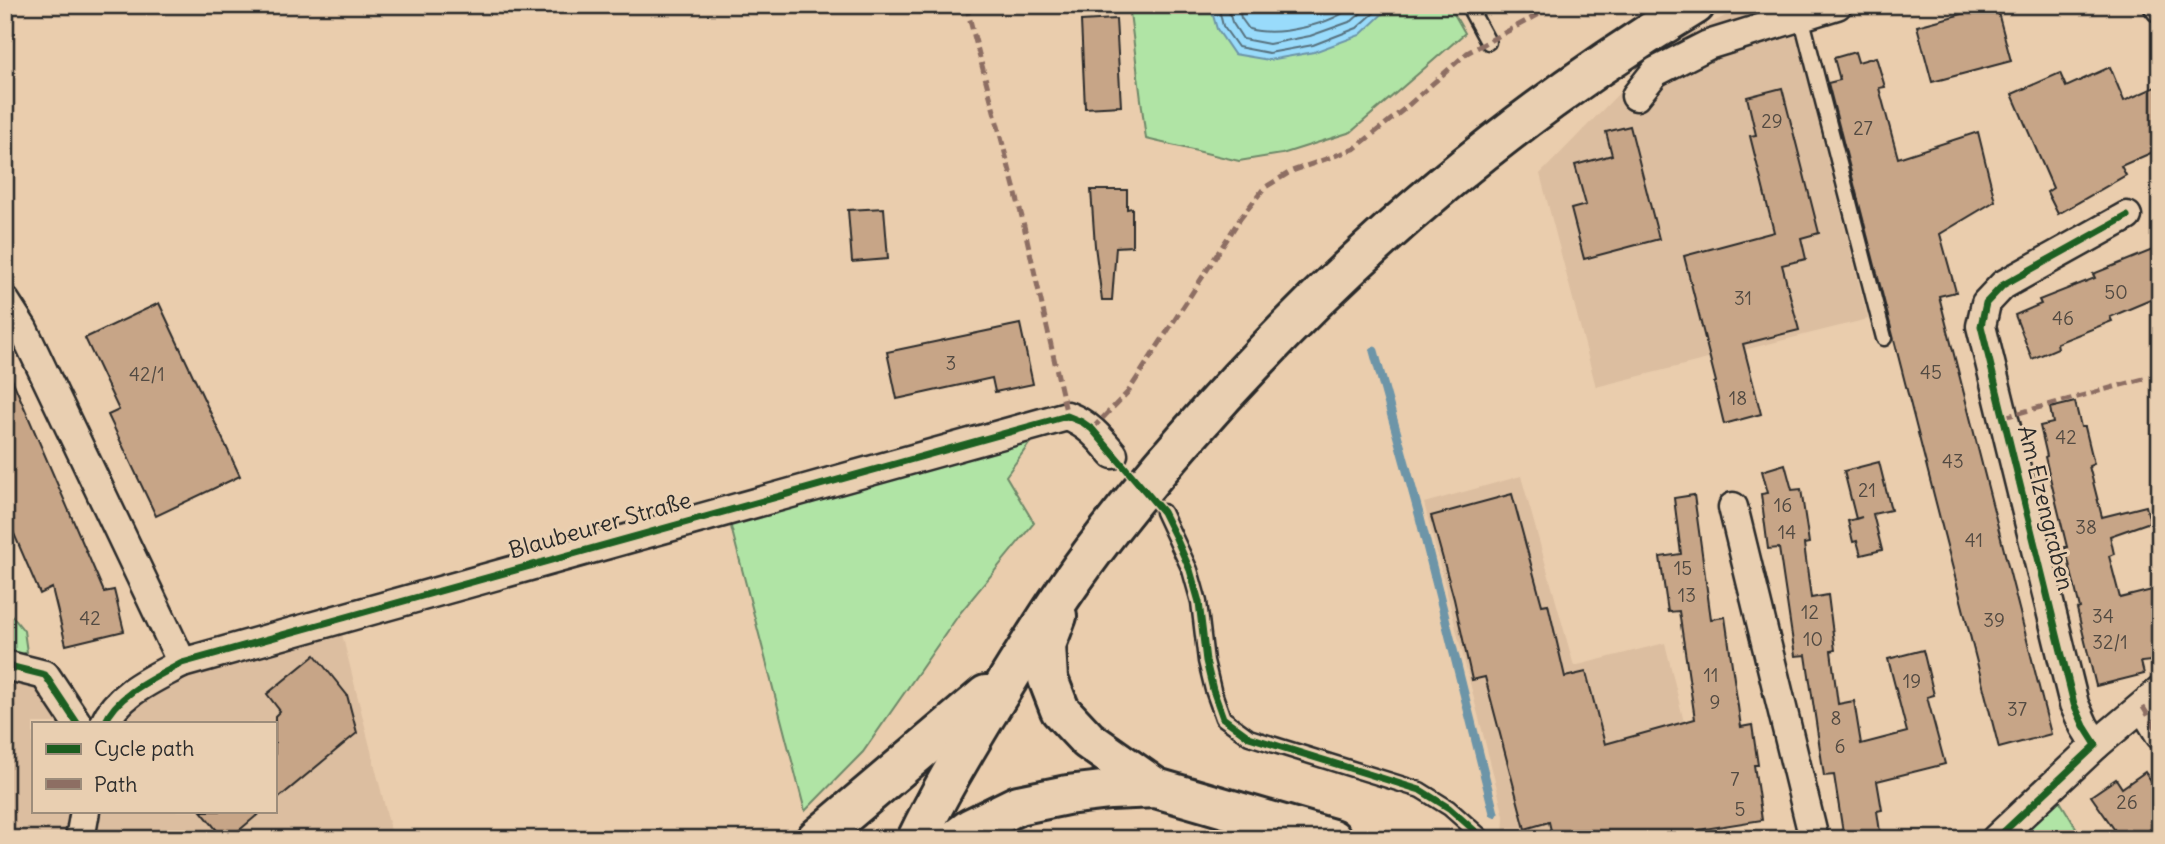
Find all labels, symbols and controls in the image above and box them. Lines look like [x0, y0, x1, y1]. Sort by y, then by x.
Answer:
house number: 29 [1761, 109, 1783, 133]
house number: 27 [1853, 116, 1873, 140]
house number: 50 [2104, 280, 2128, 304]
house number: 31 [1734, 286, 1752, 310]
house number: 46 [2052, 306, 2074, 330]
house number: 3 [946, 351, 956, 375]
house number: 45 [1920, 360, 1942, 384]
house number: 42/1 [129, 362, 165, 386]
house number: 18 [1729, 386, 1747, 410]
street label: Am Elzengraben [2012, 422, 2081, 593]
house number: 42 [2055, 425, 2077, 449]
house number: 43 [1942, 449, 1964, 473]
house number: 21 [1858, 478, 1876, 502]
street label: Blaubeurer Straße [505, 485, 694, 564]
house number: 16 [1774, 493, 1792, 517]
house number: 38 [2075, 515, 2097, 539]
house number: 14 [1778, 520, 1796, 544]
house number: 41 [1965, 528, 1983, 552]
house number: 15 [1674, 556, 1692, 580]
house number: 13 [1678, 583, 1696, 607]
house number: 12 [1801, 600, 1819, 624]
house number: 34 [2092, 604, 2114, 628]
house number: 42 [79, 606, 101, 630]
house number: 39 [1983, 608, 2005, 632]
house number: 10 [1803, 627, 1823, 651]
house number: 32/1 [2092, 630, 2128, 654]
house number: 11 [1703, 663, 1719, 687]
house number: 19 [1903, 669, 1921, 693]
house number: 9 [1710, 690, 1720, 714]
house number: 37 [2007, 697, 2027, 721]
house number: 8 [1831, 706, 1841, 730]
legend [32, 722, 276, 812]
house number: 6 [1835, 734, 1845, 758]
text: Cycle path [94, 735, 194, 762]
house number: 7 [1730, 767, 1740, 791]
text: Path [94, 771, 137, 798]
house number: 26 [2116, 790, 2138, 814]
house number: 5 [1735, 797, 1745, 821]

